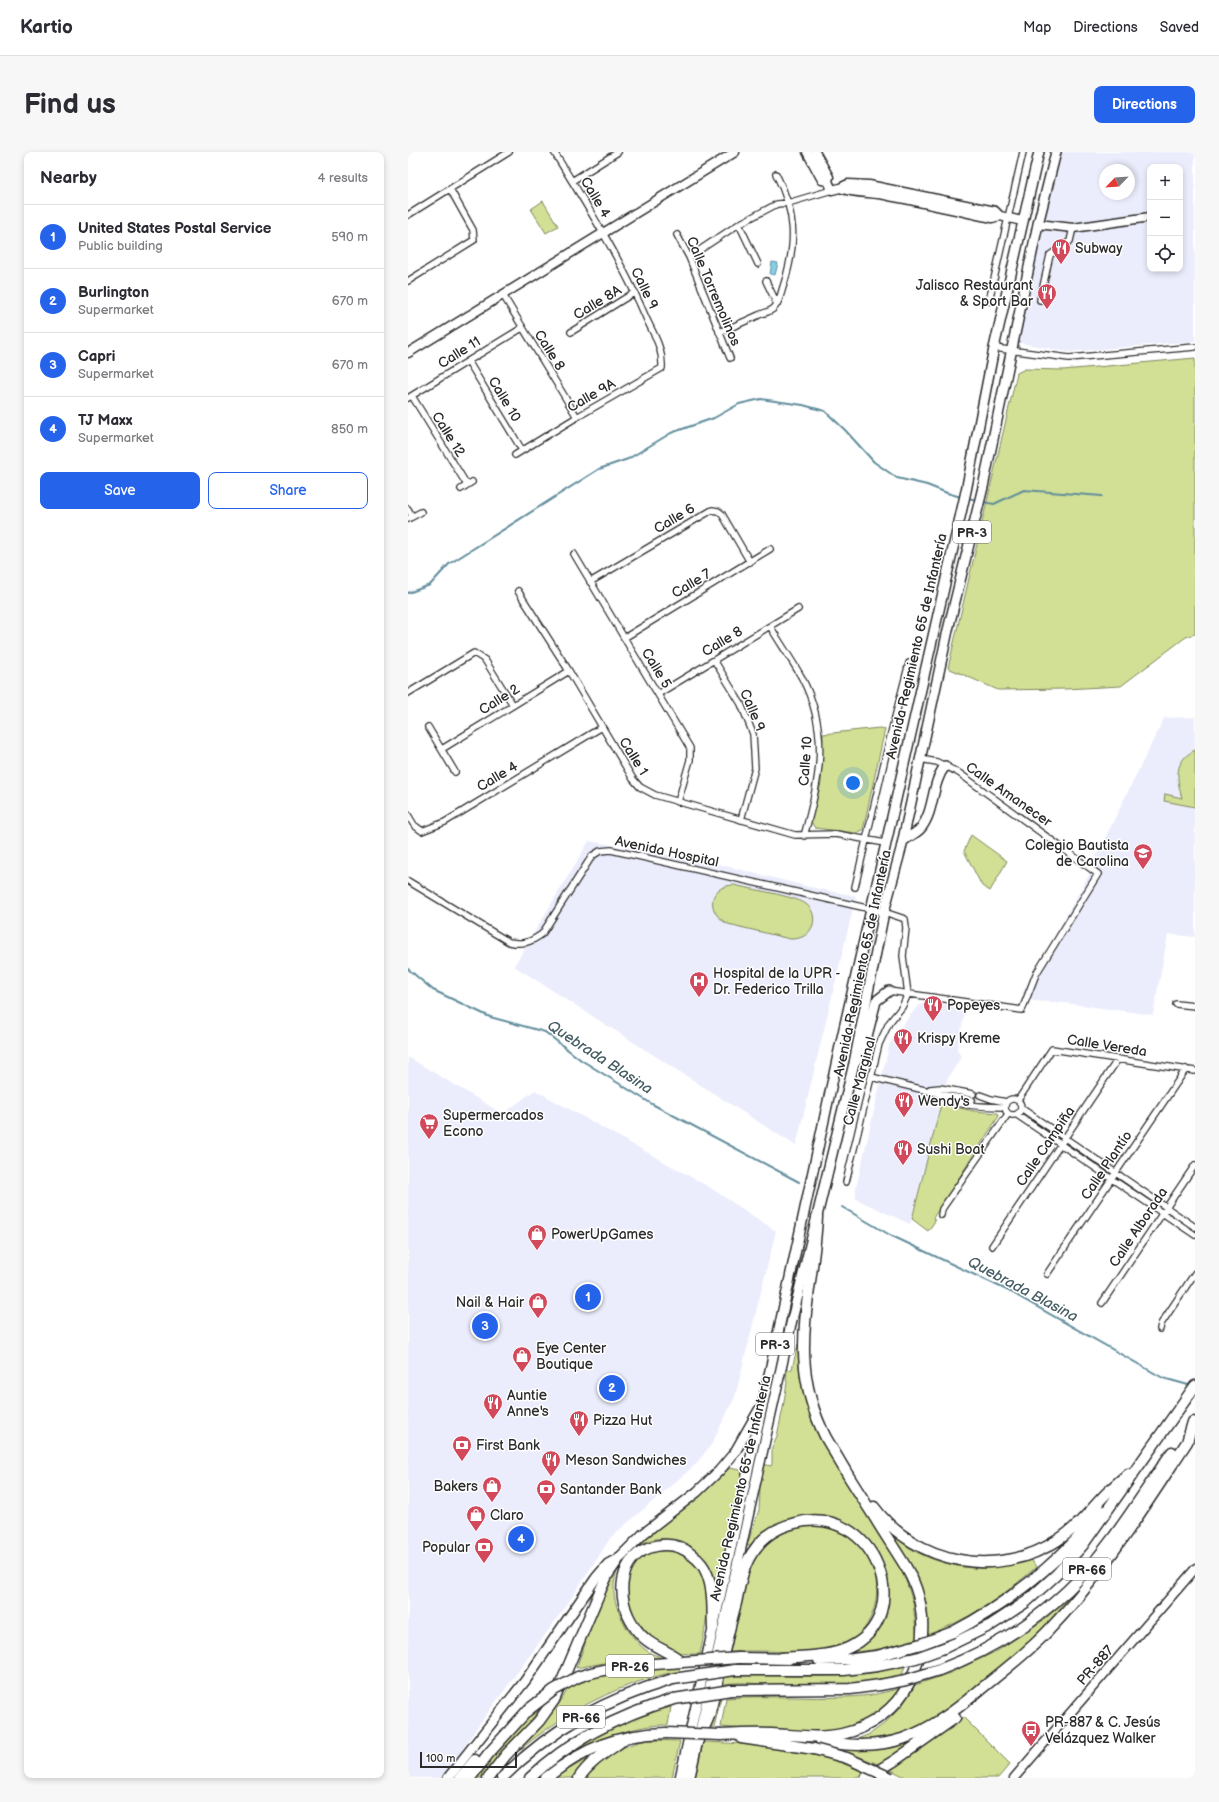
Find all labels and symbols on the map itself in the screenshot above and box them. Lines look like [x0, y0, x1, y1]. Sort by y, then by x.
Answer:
north arrow [1099, 164, 1135, 200]
street label: Calle 4 [577, 174, 615, 221]
street label: Calle Torremolinos [683, 234, 744, 349]
restaurant icon: Subway [1050, 237, 1072, 265]
place label: Subway [1075, 240, 1123, 257]
street label: Calle 9 [627, 265, 662, 312]
place label: Jalisco Restaurant & Sport Bar [916, 277, 1034, 310]
street label: Calle 8A [570, 281, 625, 323]
restaurant icon: Jalisco Restaurant & Sport Bar [1036, 282, 1058, 310]
street label: Calle 8 [531, 327, 569, 374]
street label: Calle 11 [435, 333, 484, 372]
street label: Calle 10 [484, 374, 525, 425]
street label: Calle 9A [564, 375, 619, 416]
street label: Calle 12 [428, 409, 469, 461]
street label: Calle 6 [651, 499, 698, 537]
road number: PR-3 [953, 521, 991, 543]
street label: Avenida Regimiento 65 de Infantería [882, 532, 951, 761]
street label: Calle 7 [669, 565, 714, 602]
street label: Calle 8 [699, 623, 746, 660]
street label: Calle 5 [638, 645, 675, 692]
street label: Calle 2 [476, 680, 523, 718]
street label: Calle 9 [736, 687, 769, 734]
street label: Calle 1 [615, 734, 652, 778]
street label: Calle 10 [795, 736, 816, 786]
street label: Calle 4 [474, 757, 521, 795]
street label: Calle Amanecer [962, 758, 1056, 831]
your location [843, 773, 863, 793]
street label: Avenida Hospital [614, 832, 720, 871]
place label: Colegio Bautista de Carolina [1025, 837, 1129, 870]
school or university icon: Colegio Bautista de Carolina [1132, 842, 1154, 870]
street label: Avenida Regimiento 65 de Infantería [830, 848, 895, 1078]
place label: Hospital de la UPR - Dr. Federico Trilla [713, 965, 840, 998]
hospital icon: Hospital de la UPR - Dr. Federico Trilla [688, 970, 710, 998]
restaurant icon: Popeyes [922, 994, 944, 1022]
place label: Popeyes [947, 997, 1000, 1014]
water label: Quebrada Blasina [543, 1016, 656, 1099]
restaurant icon: Krispy Kreme [892, 1027, 914, 1055]
place label: Krispy Kreme [917, 1030, 1000, 1047]
street label: Calle Vereda [1066, 1031, 1148, 1060]
street label: Calle Marginal [839, 1035, 879, 1127]
restaurant icon: Wendy's [893, 1090, 915, 1118]
place label: Wendy's [918, 1093, 970, 1110]
street label: Calle Campiña [1012, 1103, 1078, 1189]
place label: Supermercados Econo [443, 1107, 544, 1140]
supermarket icon: Supermercados Econo [418, 1112, 440, 1140]
street label: Calle Plantío [1077, 1128, 1136, 1203]
restaurant icon: Sushi Boat [892, 1138, 914, 1166]
place label: Sushi Boat [917, 1141, 985, 1158]
street label: Calle Alborada [1106, 1184, 1171, 1270]
shop icon: PowerUpGames [526, 1223, 548, 1251]
place label: PowerUpGames [551, 1226, 653, 1243]
water label: Quebrada Blasina [965, 1252, 1081, 1326]
pin: 1 [575, 1282, 601, 1312]
shop icon: Nail & Hair [527, 1291, 549, 1319]
place label: Nail & Hair [456, 1294, 525, 1311]
pin: 3 [472, 1311, 498, 1341]
road number: PR-3 [756, 1333, 794, 1355]
place label: Eye Center Boutique [536, 1340, 607, 1373]
shop icon: Eye Center Boutique [511, 1345, 533, 1373]
pin: 2 [599, 1373, 625, 1403]
street label: Avenida Regimiento 65 de Infantería [706, 1374, 775, 1603]
place label: Auntie Anne's [507, 1387, 549, 1420]
restaurant icon: Auntie Anne's [482, 1392, 504, 1420]
restaurant icon: Pizza Hut [568, 1409, 590, 1437]
place label: Pizza Hut [593, 1412, 653, 1429]
bank icon: First Bank [451, 1434, 473, 1462]
place label: First Bank [476, 1437, 540, 1454]
restaurant icon: Meson Sandwiches [540, 1449, 562, 1477]
place label: Meson Sandwiches [565, 1452, 687, 1469]
shop icon: Bakers [481, 1475, 503, 1503]
place label: Bakers [434, 1478, 478, 1495]
bank icon: Santander Bank [535, 1478, 557, 1506]
place label: Santander Bank [560, 1481, 662, 1498]
shop icon: Claro [465, 1504, 487, 1532]
place label: Claro [490, 1507, 524, 1524]
pin: 4 [508, 1524, 534, 1554]
bank icon: Popular [473, 1536, 495, 1564]
place label: Popular [422, 1539, 471, 1556]
road number: PR-66 [1063, 1558, 1111, 1580]
street label: PR-887 [1074, 1642, 1117, 1689]
road number: PR-26 [606, 1655, 654, 1677]
road number: PR-66 [557, 1706, 605, 1728]
place label: PR-887 & C. Jesús Velázquez Walker [1045, 1714, 1161, 1747]
bus stop icon: PR-887 & C. Jesús Velázquez Walker [1020, 1719, 1042, 1747]
scale bar [420, 1750, 517, 1769]

